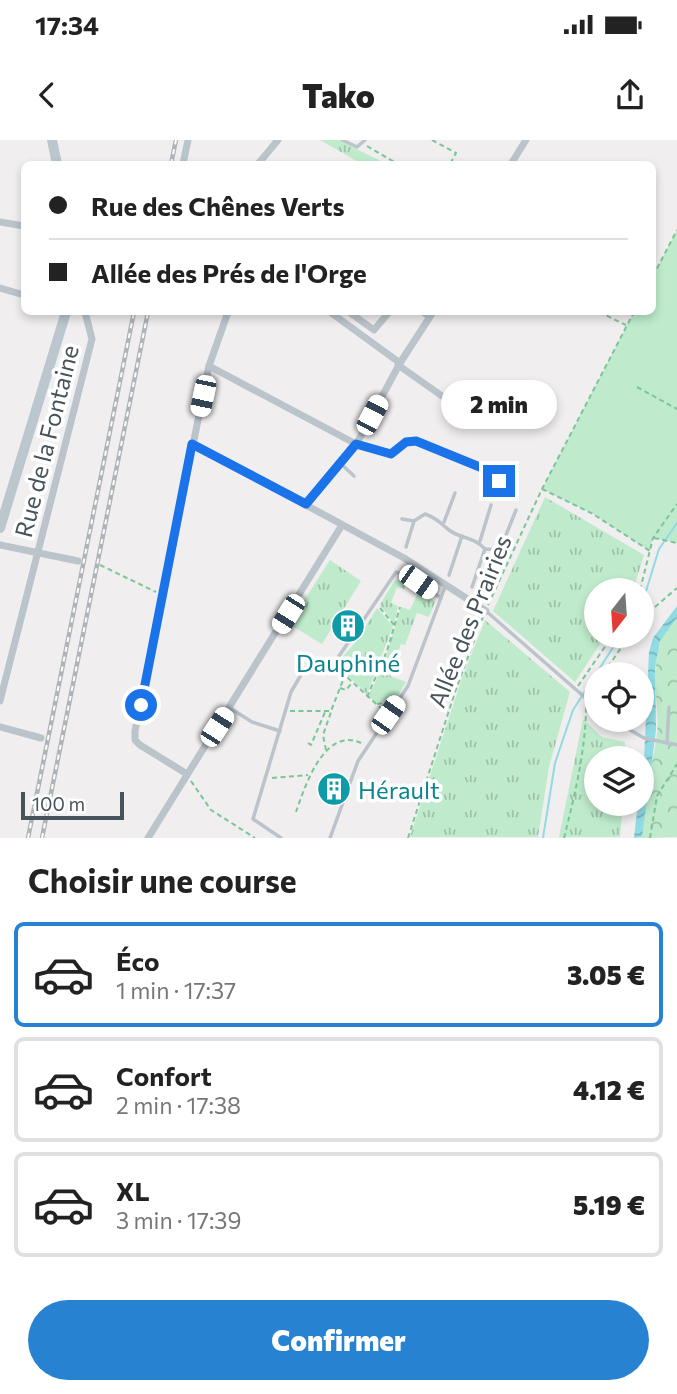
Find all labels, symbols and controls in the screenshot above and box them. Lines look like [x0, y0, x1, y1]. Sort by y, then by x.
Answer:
text: 17:34 [35, 9, 99, 40]
text: Tako [302, 75, 375, 115]
icon: back [28, 76, 66, 114]
icon: share [611, 76, 649, 114]
text: Rue des Chênes Verts [91, 190, 345, 221]
text: Allée des Prés de l'Orge [91, 257, 367, 288]
street label: Rue de la Fontaine [8, 342, 84, 540]
car [189, 373, 218, 419]
callout: 2 min [441, 380, 557, 428]
text: 2 min [470, 390, 528, 418]
car [353, 392, 392, 438]
route end [483, 465, 515, 497]
street label: Allée des Prairies [421, 531, 517, 711]
car [395, 561, 442, 603]
north arrow [584, 578, 654, 648]
map controls [584, 578, 654, 816]
car [268, 591, 309, 637]
building icon: Dauphiné [329, 607, 367, 645]
place label: Dauphiné [296, 648, 400, 677]
button: locate [584, 662, 654, 732]
route start [125, 689, 157, 721]
car [368, 692, 409, 738]
car [197, 704, 238, 750]
button: layers [584, 746, 654, 816]
building icon: Hérault [315, 770, 353, 808]
place label: Hérault [358, 775, 440, 804]
scale bar [21, 788, 124, 820]
text: 100 m [32, 792, 85, 815]
text: Choisir une course [28, 860, 297, 900]
icon: car [32, 943, 95, 1006]
text: Éco [116, 945, 160, 976]
text: 3.05 € [567, 959, 645, 990]
text: 1 min · 17:37 [116, 976, 236, 1004]
icon: car [32, 1058, 95, 1121]
text: Confort [116, 1060, 212, 1091]
text: 4.12 € [573, 1074, 645, 1105]
text: 2 min · 17:38 [116, 1091, 241, 1119]
icon: car [32, 1173, 95, 1236]
text: XL [116, 1175, 150, 1206]
text: 5.19 € [573, 1189, 645, 1220]
text: 3 min · 17:39 [116, 1206, 241, 1234]
button: Confirmer [28, 1300, 649, 1380]

